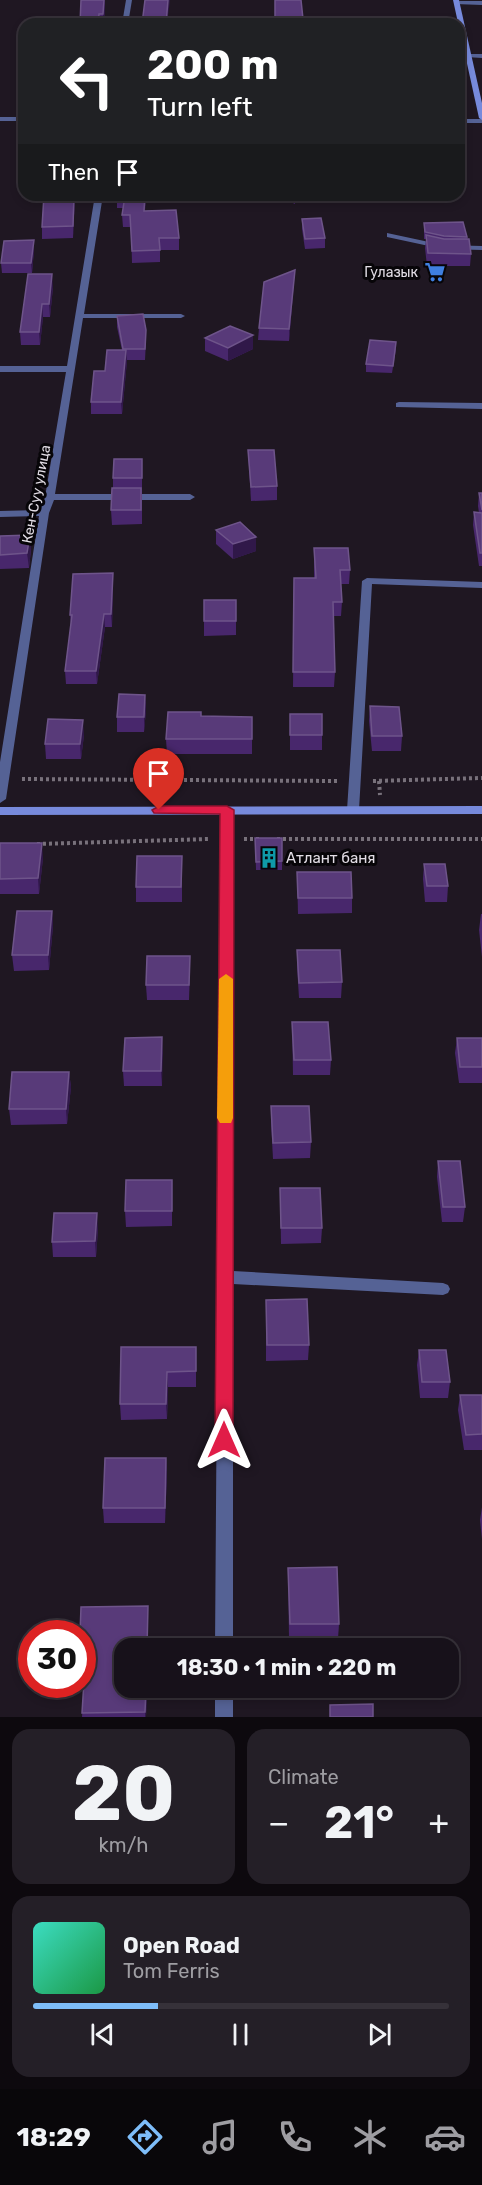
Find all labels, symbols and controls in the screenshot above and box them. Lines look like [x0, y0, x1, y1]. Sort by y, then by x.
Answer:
text: 200 m [147, 40, 279, 90]
icon: left [48, 42, 126, 120]
text: Turn left [147, 91, 252, 123]
icon: arrive [111, 156, 144, 189]
text: Then [48, 159, 99, 186]
supermarket icon: Гулазык [423, 260, 447, 284]
place label: Гулазык [364, 264, 418, 281]
street label: Кен-Суу улица [19, 443, 54, 545]
pin [133, 748, 184, 810]
icon: arrive [142, 757, 175, 790]
building icon: Атлант баня [257, 846, 281, 870]
place label: Атлант баня [286, 849, 376, 867]
position arrow [192, 1408, 256, 1472]
speed limit sign: 30 [18, 1620, 96, 1698]
text: 18:30 · 1 min · 220 m [177, 1654, 396, 1681]
text: 20 [72, 1747, 175, 1840]
text: Climate [268, 1765, 339, 1789]
text: 21° [324, 1796, 394, 1849]
text: − [268, 1803, 289, 1842]
text: + [428, 1803, 449, 1842]
text: km/h [99, 1833, 148, 1857]
text: Open Road [123, 1932, 240, 1959]
text: Tom Ferris [123, 1959, 220, 1983]
icon: previous [86, 2018, 119, 2051]
icon: pause [224, 2018, 257, 2051]
icon: next [363, 2018, 396, 2051]
icon: directions [124, 2116, 166, 2158]
icon: music [199, 2116, 241, 2158]
icon: phone [274, 2116, 316, 2158]
icon: climate [349, 2116, 391, 2158]
icon: car [424, 2116, 466, 2158]
text: 18:29 [16, 2121, 91, 2153]

